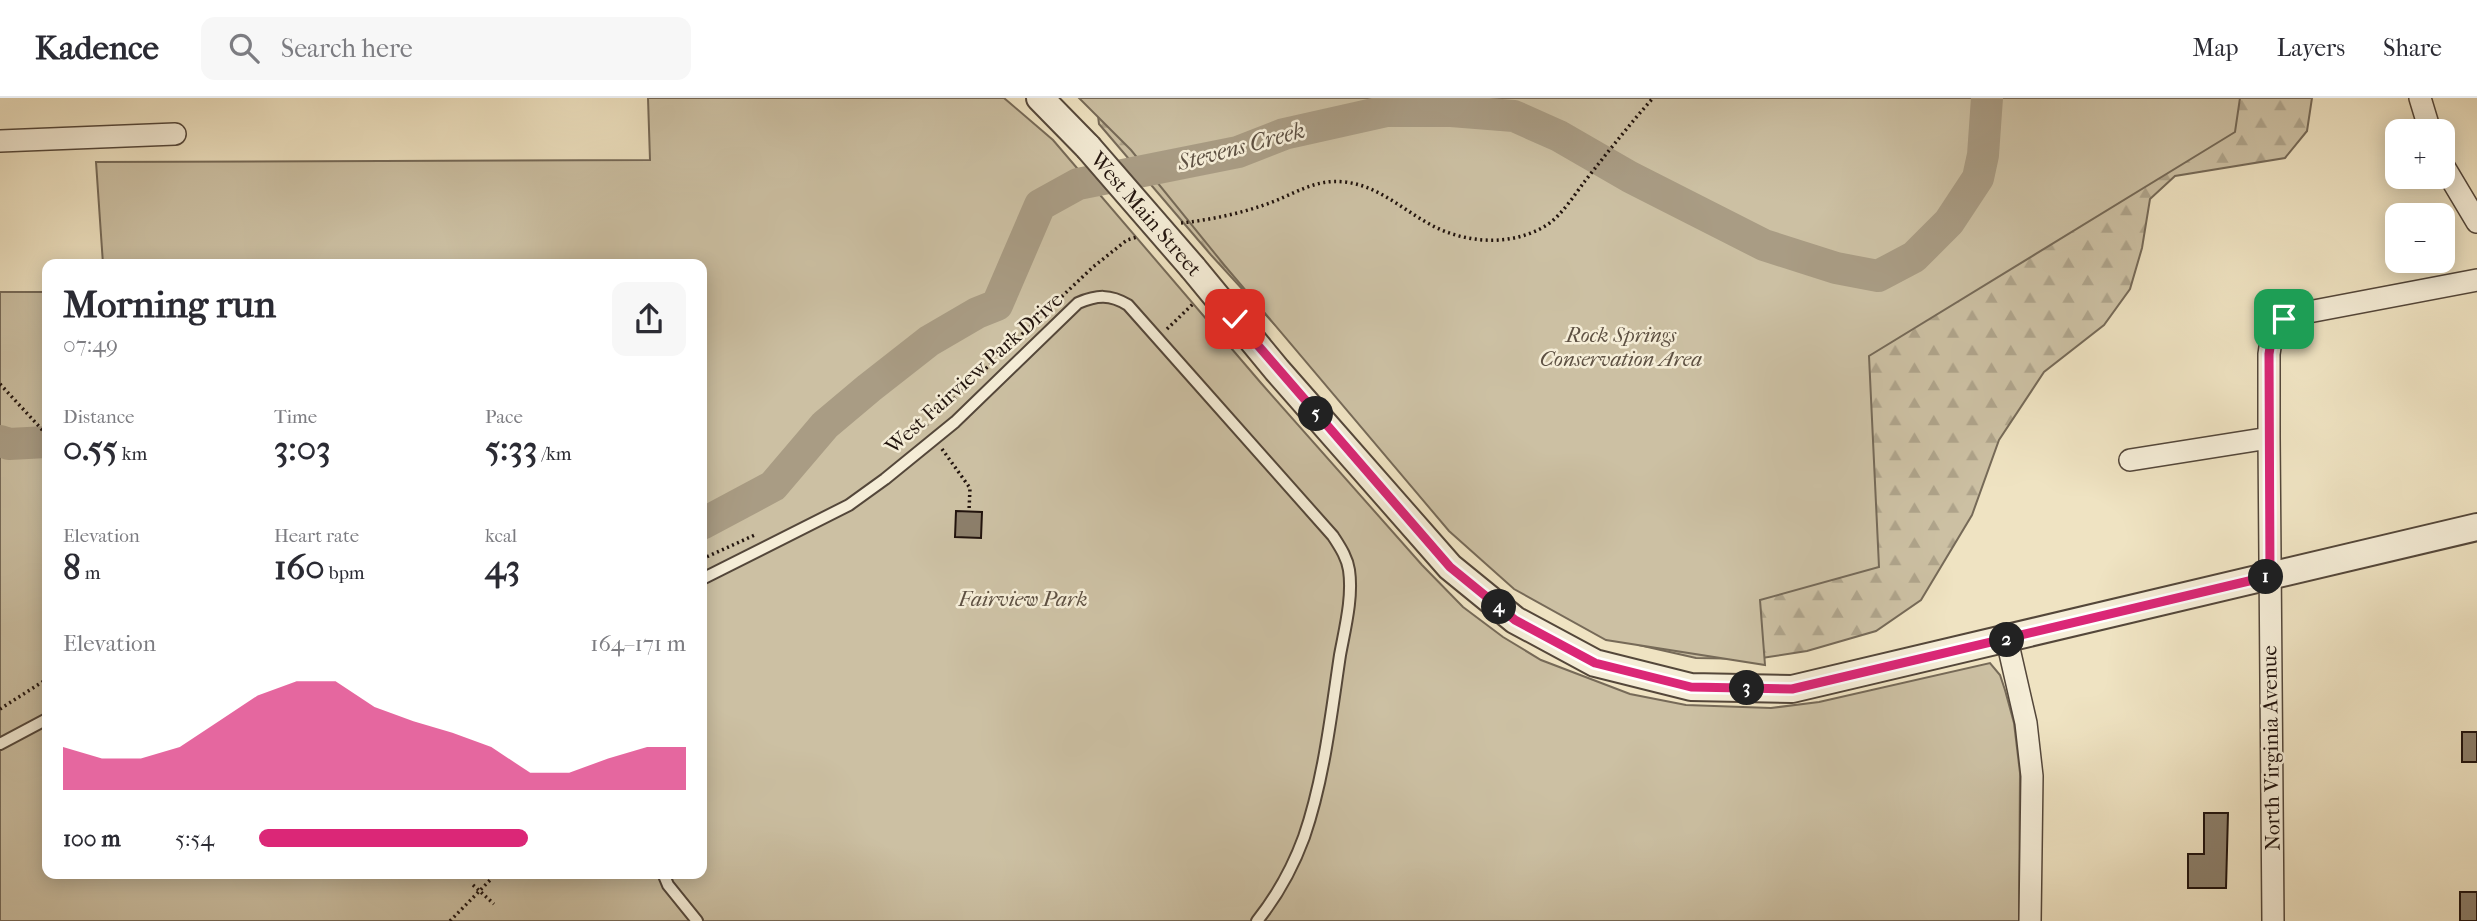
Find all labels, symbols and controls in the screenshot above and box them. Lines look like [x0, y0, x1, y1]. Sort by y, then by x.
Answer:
search box [201, 17, 691, 80]
text: Kadence [35, 29, 159, 68]
icon: search [225, 29, 263, 67]
text: Search here [281, 33, 413, 64]
text: Map [2193, 34, 2239, 62]
text: Layers [2277, 34, 2345, 62]
text: Share [2383, 34, 2442, 62]
water label: Stevens Creek [1173, 116, 1308, 177]
map controls [2385, 119, 2455, 273]
button: + [2385, 119, 2455, 189]
street label: West Main Street [1085, 146, 1207, 281]
button: − [2385, 203, 2455, 273]
text: Morning run [63, 282, 276, 327]
button: share [612, 282, 686, 356]
street label: West Fairview Park Drive [880, 287, 1067, 459]
pin [1205, 289, 1265, 349]
pin [2254, 289, 2314, 349]
icon: check [1216, 300, 1254, 338]
icon: arrive [2265, 300, 2303, 338]
park label: Rock Springs Conservation Area [1540, 323, 1702, 371]
text: 07:49 [63, 331, 118, 358]
pin: 5 [1298, 396, 1334, 432]
text: 5 [1311, 402, 1320, 424]
text: Distance [63, 406, 134, 428]
text: Time [274, 406, 317, 428]
text: Pace [485, 406, 523, 428]
text: 0.55 [63, 428, 118, 469]
text: 3:03 [274, 428, 331, 469]
text: 5:33 [485, 428, 537, 469]
text: km [118, 443, 147, 465]
text: /km [537, 443, 572, 465]
text: Elevation [63, 525, 140, 547]
text: Heart rate [274, 525, 359, 547]
text: kcal [485, 525, 517, 547]
text: 8 [63, 547, 81, 588]
text: 160 [274, 547, 325, 588]
text: 43 [485, 547, 520, 588]
pin: 1 [2248, 560, 2284, 594]
text: m [81, 562, 100, 584]
text: bpm [325, 562, 365, 584]
text: 1 [2262, 565, 2269, 587]
park label: Fairview Park [958, 587, 1087, 611]
pin: 4 [1482, 589, 1516, 624]
text: 4 [1493, 595, 1504, 617]
pin: 2 [1990, 622, 2024, 658]
text: 2 [2002, 628, 2011, 650]
text: Elevation [63, 630, 156, 657]
text: 164–171 m [590, 630, 686, 657]
street label: North Virginia Avenue [2257, 645, 2285, 851]
pin: 3 [1730, 670, 1764, 706]
text: 3 [1743, 676, 1750, 698]
text: 100 m [63, 825, 121, 852]
text: 5:54 [175, 825, 214, 852]

